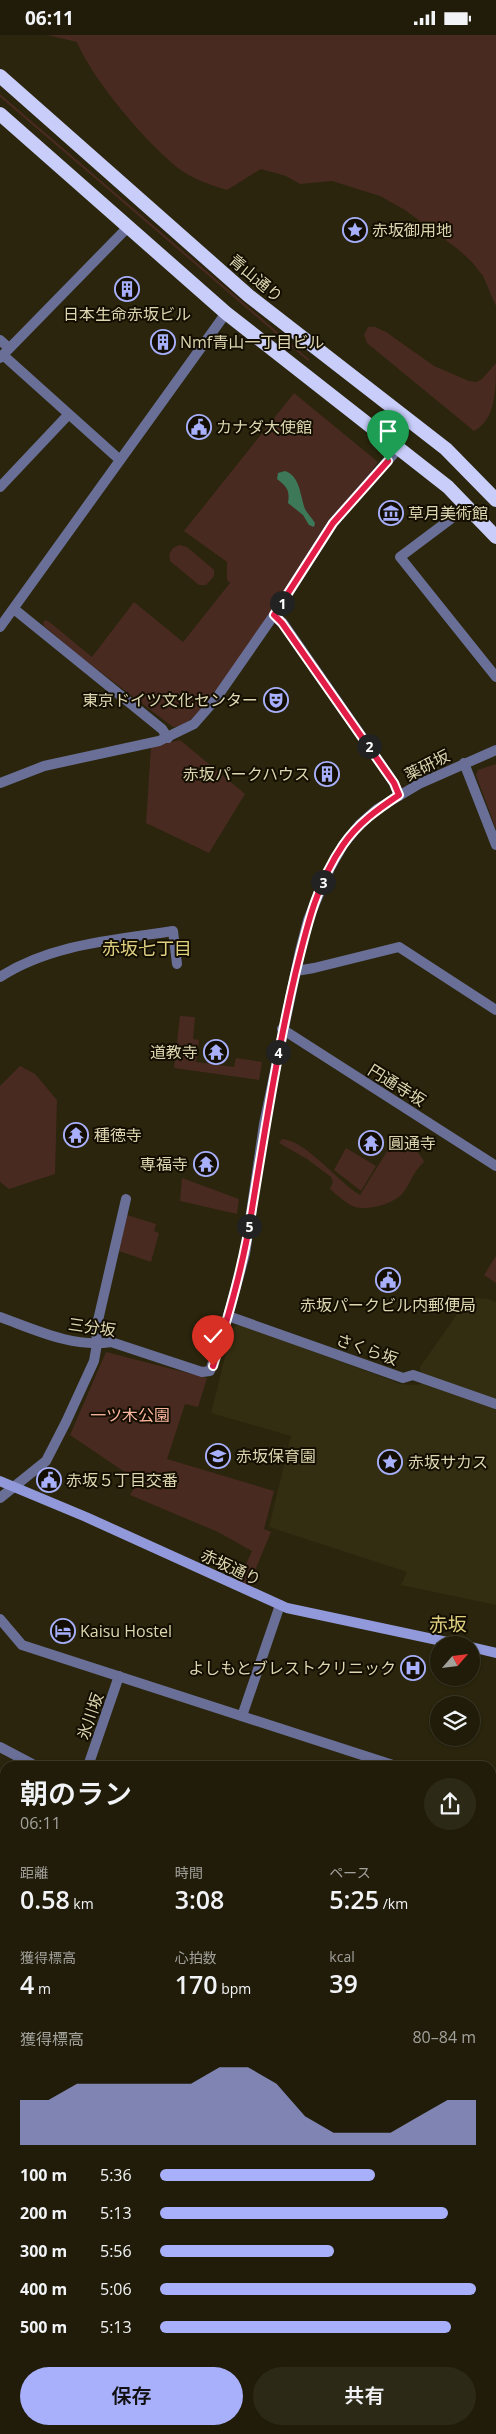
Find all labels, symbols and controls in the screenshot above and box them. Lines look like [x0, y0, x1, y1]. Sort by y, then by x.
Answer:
text: 06:11 [25, 5, 74, 31]
place icon: 赤坂御用地 [342, 217, 368, 243]
place label: 赤坂御用地 [372, 219, 452, 241]
street label: 青山通り [224, 249, 288, 307]
building icon: 日本生命赤坂ビル [114, 276, 140, 302]
place label: 日本生命赤坂ビル [63, 303, 191, 325]
building icon: Nmf青山一丁目ビル [150, 329, 176, 355]
place label: Nmf青山一丁目ビル [180, 331, 324, 353]
pin [367, 410, 409, 461]
public building icon: カナダ大使館 [186, 414, 212, 440]
place label: カナダ大使館 [216, 416, 312, 438]
icon: arrive [374, 417, 402, 445]
museum icon: 草月美術館 [378, 500, 404, 526]
place label: 草月美術館 [408, 502, 488, 524]
pin: 1 [270, 591, 294, 615]
text: 1 [278, 594, 287, 613]
theatre icon: 東京ドイツ文化センター [263, 687, 289, 713]
place label: 東京ドイツ文化センター [82, 689, 258, 711]
pin: 2 [356, 733, 382, 759]
text: 2 [365, 737, 374, 756]
street label: 薬研坂 [401, 744, 453, 786]
building icon: 赤坂パークハウス [314, 761, 340, 787]
place label: 赤坂パークハウス [183, 763, 310, 785]
pin: 3 [310, 869, 336, 895]
text: 3 [319, 873, 328, 892]
district label: 赤坂七丁目 [102, 936, 192, 960]
temple icon: 道教寺 [203, 1039, 229, 1065]
pin: 4 [266, 1039, 290, 1065]
place label: 道教寺 [150, 1041, 198, 1063]
text: 4 [274, 1043, 283, 1062]
street label: 円通寺坂 [364, 1059, 430, 1111]
temple icon: 種徳寺 [63, 1122, 89, 1148]
place label: 種徳寺 [94, 1124, 142, 1146]
temple icon: 圓通寺 [358, 1130, 384, 1156]
place label: 圓通寺 [388, 1132, 436, 1154]
temple icon: 専福寺 [193, 1151, 219, 1177]
place label: 専福寺 [140, 1153, 188, 1175]
pin: 5 [236, 1213, 262, 1239]
text: 5 [245, 1217, 254, 1236]
public building icon: 赤坂パークビル内郵便局 [375, 1267, 401, 1293]
place label: 赤坂パークビル内郵便局 [300, 1294, 476, 1316]
street label: 三分坂 [67, 1313, 117, 1341]
pin [192, 1315, 234, 1366]
icon: check [199, 1322, 227, 1350]
street label: さくら坂 [333, 1328, 401, 1370]
park label: 一ツ木公園 [90, 1404, 170, 1426]
school or university icon: 赤坂保育園 [205, 1443, 231, 1469]
place label: 赤坂保育園 [236, 1445, 316, 1467]
place icon: 赤坂サカス [377, 1449, 403, 1475]
place label: 赤坂サカス [408, 1451, 488, 1473]
public building icon: 赤坂５丁目交番 [36, 1467, 62, 1493]
place label: 赤坂５丁目交番 [66, 1469, 178, 1491]
street label: 赤坂通り [197, 1544, 265, 1590]
district label: 赤坂 [429, 1611, 467, 1637]
hotel icon: Kaisu Hostel [50, 1618, 76, 1644]
place label: Kaisu Hostel [80, 1620, 172, 1642]
north arrow [430, 1636, 480, 1686]
map controls [430, 1636, 480, 1746]
hospital icon: よしもとブレストクリニック [400, 1655, 426, 1681]
place label: よしもとブレストクリニック [188, 1657, 396, 1679]
street label: 氷川坂 [72, 1690, 108, 1742]
button: layers [430, 1696, 480, 1746]
text: 朝のラン [20, 1774, 132, 1812]
button: share [424, 1778, 476, 1830]
text: 06:11 [20, 1812, 61, 1834]
text: 距離 [20, 1863, 48, 1882]
text: 時間 [175, 1863, 203, 1882]
text: ペース [329, 1863, 371, 1882]
text: 0.58 [20, 1882, 70, 1916]
text: 3:08 [175, 1882, 224, 1916]
text: 5:25 [329, 1882, 379, 1916]
text: km [70, 1894, 94, 1913]
text: /km [379, 1894, 408, 1913]
text: kcal [329, 1947, 355, 1966]
text: 獲得標高 [20, 1948, 76, 1967]
text: 心拍数 [175, 1948, 217, 1967]
text: 39 [329, 1966, 358, 2000]
text: 4 [20, 1967, 34, 2001]
text: 170 [175, 1967, 218, 2001]
text: m [34, 1979, 51, 1998]
text: bpm [218, 1979, 251, 1998]
text: 80–84 m [412, 2026, 476, 2048]
text: 獲得標高 [20, 2028, 84, 2050]
text: 100 m [20, 2164, 67, 2186]
text: 5:36 [100, 2164, 132, 2186]
text: 200 m [20, 2202, 67, 2224]
text: 5:13 [100, 2202, 132, 2224]
text: 300 m [20, 2240, 67, 2262]
text: 5:56 [100, 2240, 132, 2262]
text: 400 m [20, 2278, 67, 2300]
text: 5:06 [100, 2278, 132, 2300]
text: 500 m [20, 2316, 67, 2338]
text: 5:13 [100, 2316, 132, 2338]
button: 保存 [20, 2367, 243, 2425]
button: 共有 [253, 2367, 476, 2425]

